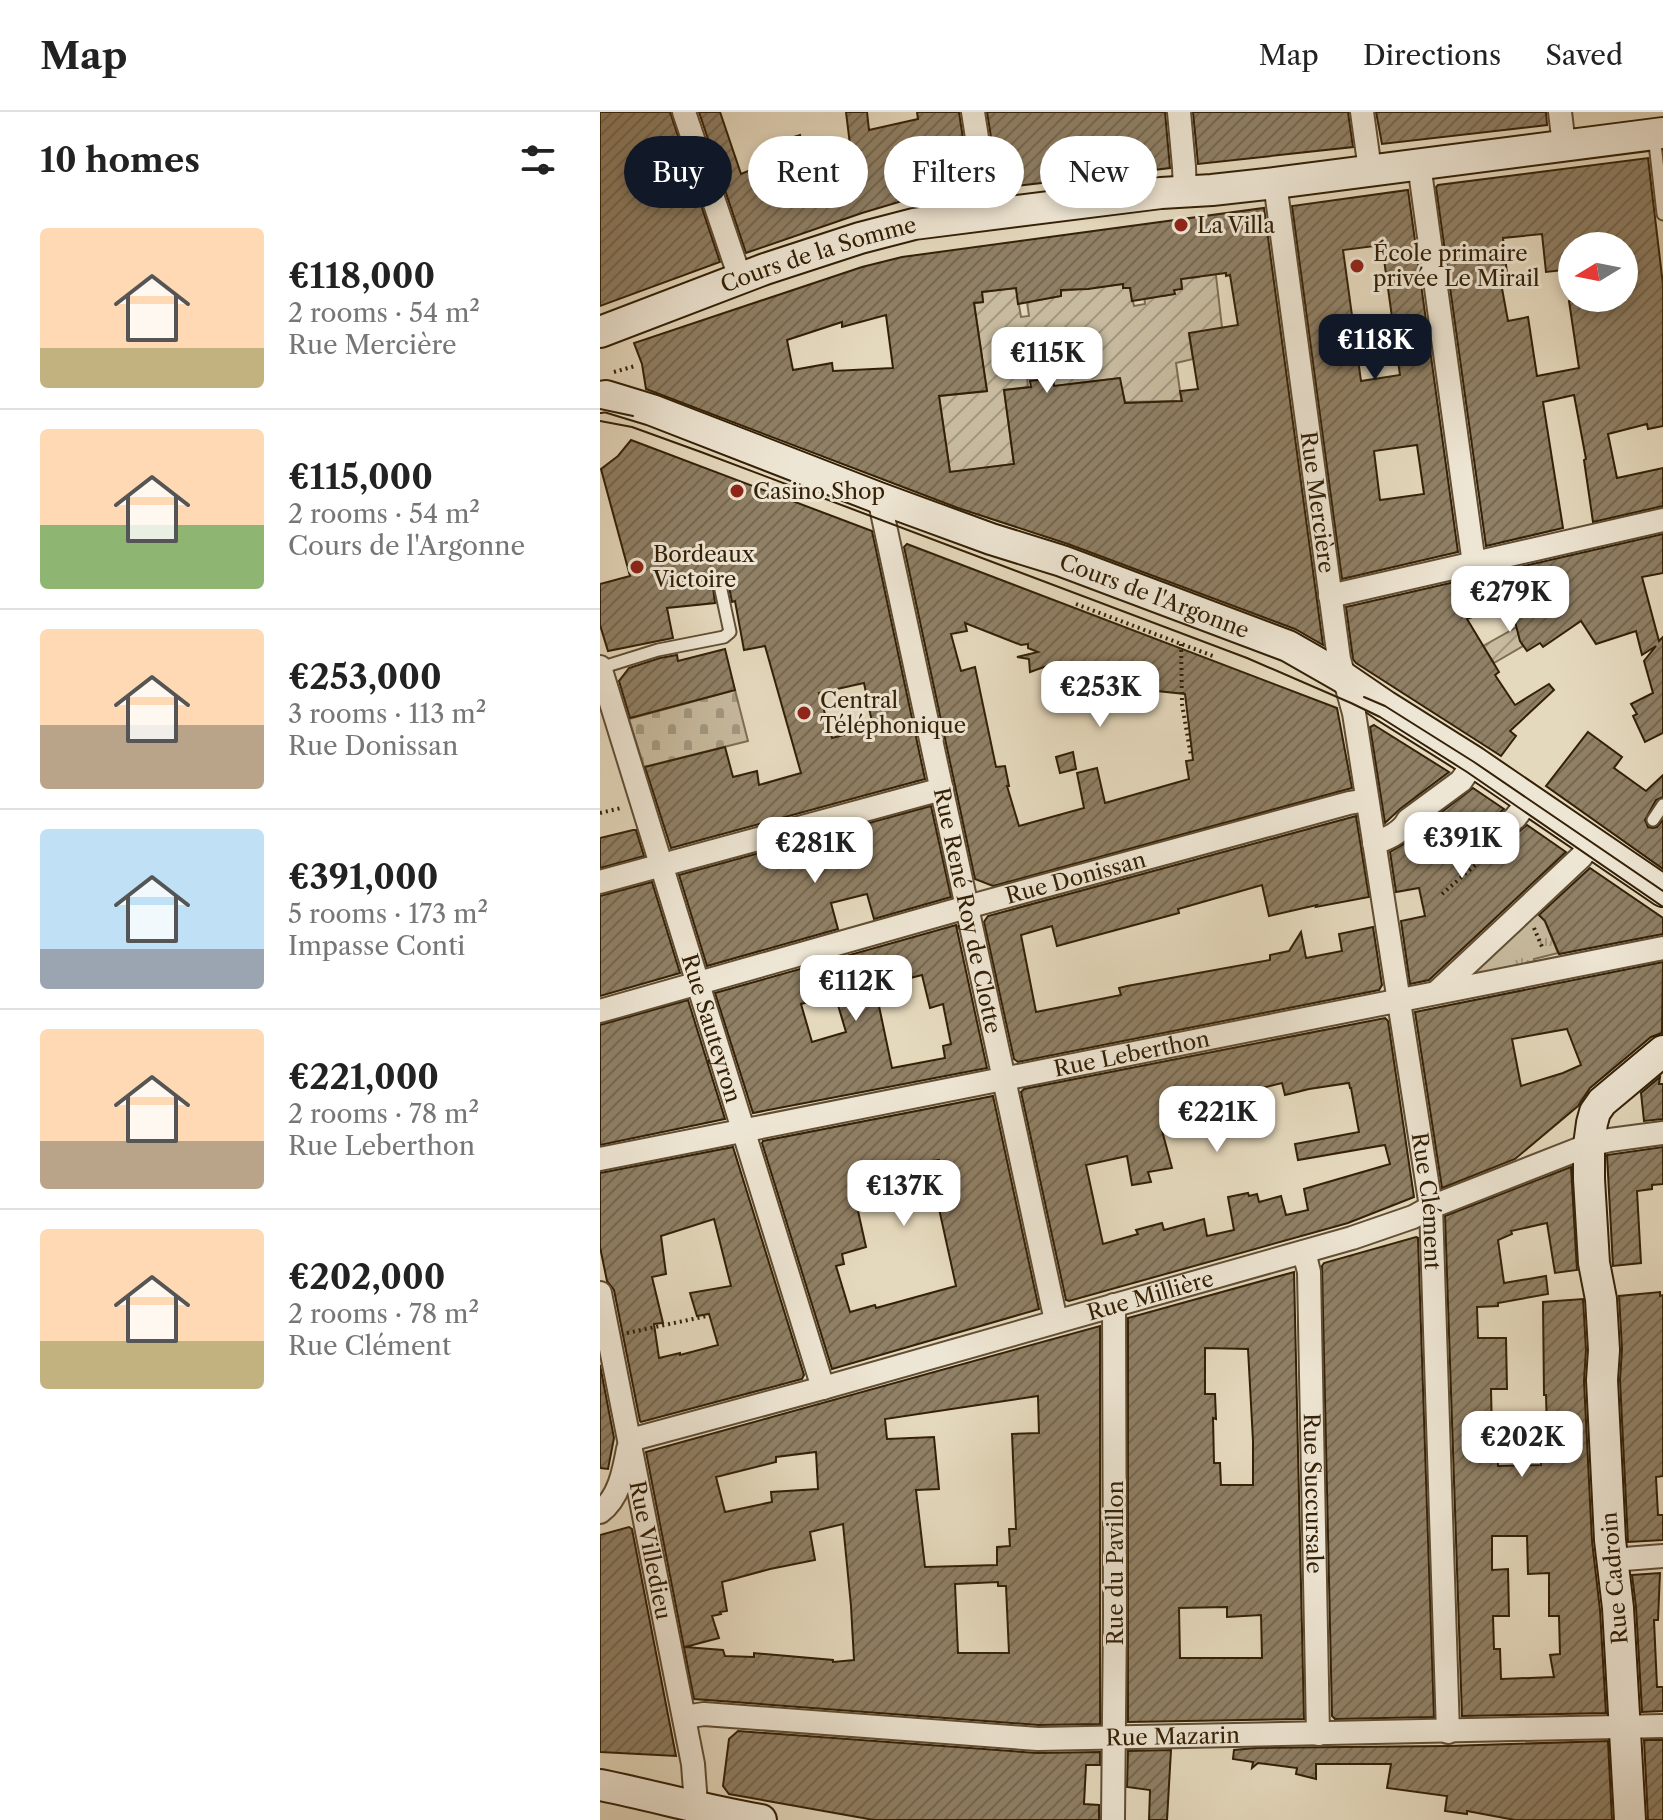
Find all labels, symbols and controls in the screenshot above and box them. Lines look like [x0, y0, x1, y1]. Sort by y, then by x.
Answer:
text: Map [40, 32, 128, 79]
text: Map [1259, 38, 1319, 72]
text: Directions [1363, 38, 1501, 72]
text: Saved [1545, 38, 1623, 72]
chip: Buy [624, 136, 732, 208]
chip: Rent [748, 136, 868, 208]
chip: Filters [884, 136, 1024, 208]
chip: New [1040, 136, 1157, 208]
icon: filters [516, 138, 560, 182]
text: 10 homes [40, 139, 200, 181]
street label: Cours de la Somme [717, 211, 919, 299]
place label: La Villa [1197, 212, 1275, 239]
marker: La Villa [1172, 216, 1190, 234]
north arrow [1558, 232, 1638, 312]
map controls [1558, 232, 1638, 312]
place label: École primaire privée Le Mirail [1373, 239, 1540, 292]
text: €118,000 [288, 255, 435, 297]
marker: École primaire privée Le Mirail [1348, 257, 1366, 275]
icon: home [104, 260, 200, 356]
text: 2 rooms · 54 m² [288, 297, 480, 329]
pin: €118K [1319, 314, 1431, 382]
text: €118K [1337, 324, 1413, 356]
pin: €115K [991, 327, 1103, 395]
text: Rue Mercière [288, 329, 457, 361]
text: €115K [1009, 337, 1085, 369]
street label: Rue Mercière [1295, 430, 1340, 575]
text: €115,000 [288, 456, 433, 498]
icon: home [104, 461, 200, 557]
place label: Casino Shop [753, 478, 885, 505]
marker: Casino Shop [728, 482, 746, 500]
text: 2 rooms · 54 m² [288, 498, 480, 530]
text: Cours de l'Argonne [288, 530, 525, 562]
place label: Bordeaux Victoire [652, 541, 755, 593]
street label: Cours de l'Argonne [1056, 548, 1253, 644]
marker: Bordeaux Victoire [628, 558, 646, 576]
pin: €279K [1454, 566, 1566, 634]
text: €279K [1469, 576, 1551, 608]
text: €253,000 [288, 656, 442, 698]
icon: home [104, 661, 200, 757]
pin: €253K [1044, 661, 1156, 729]
text: €253K [1059, 671, 1141, 703]
place label: Central Téléphonique [820, 687, 966, 739]
text: 3 rooms · 113 m² [288, 698, 486, 730]
marker: Central Téléphonique [795, 704, 813, 722]
text: Rue Donissan [288, 730, 458, 762]
street label: Rue René Roy de Clotte [928, 785, 1007, 1036]
pin: €391K [1406, 812, 1518, 880]
pin: €281K [759, 817, 871, 885]
text: €391K [1422, 822, 1502, 854]
text: €281K [775, 827, 855, 859]
street label: Rue Donissan [1003, 846, 1149, 910]
text: €391,000 [288, 856, 438, 898]
icon: home [104, 861, 200, 957]
text: 5 rooms · 173 m² [288, 898, 488, 930]
text: Impasse Conti [288, 930, 465, 962]
street label: Rue Sauteyron [676, 951, 747, 1106]
pin: €112K [800, 955, 912, 1023]
text: €112K [818, 965, 894, 997]
street label: Rue Leberthon [1051, 1025, 1212, 1083]
text: €221,000 [288, 1056, 439, 1098]
icon: home [104, 1061, 200, 1157]
pin: €221K [1161, 1086, 1273, 1154]
text: €221K [1177, 1096, 1257, 1128]
text: 2 rooms · 78 m² [288, 1098, 479, 1130]
text: Rue Leberthon [288, 1130, 475, 1162]
street label: Rue Clément [1406, 1131, 1446, 1270]
pin: €137K [848, 1160, 960, 1228]
text: €137K [865, 1170, 943, 1202]
text: €202,000 [288, 1256, 445, 1298]
icon: home [104, 1261, 200, 1357]
street label: Rue Millière [1084, 1265, 1217, 1326]
text: 2 rooms · 78 m² [288, 1298, 479, 1330]
text: Rue Clément [288, 1330, 451, 1362]
pin: €202K [1466, 1411, 1578, 1479]
street label: Rue Succursale [1298, 1413, 1328, 1574]
text: €202K [1480, 1421, 1564, 1453]
street label: Rue Villedieu [623, 1478, 677, 1622]
street label: Rue du Pavillon [1102, 1480, 1129, 1645]
street label: Rue Cadroin [1595, 1510, 1634, 1645]
street label: Rue Mazarin [1105, 1722, 1240, 1752]

